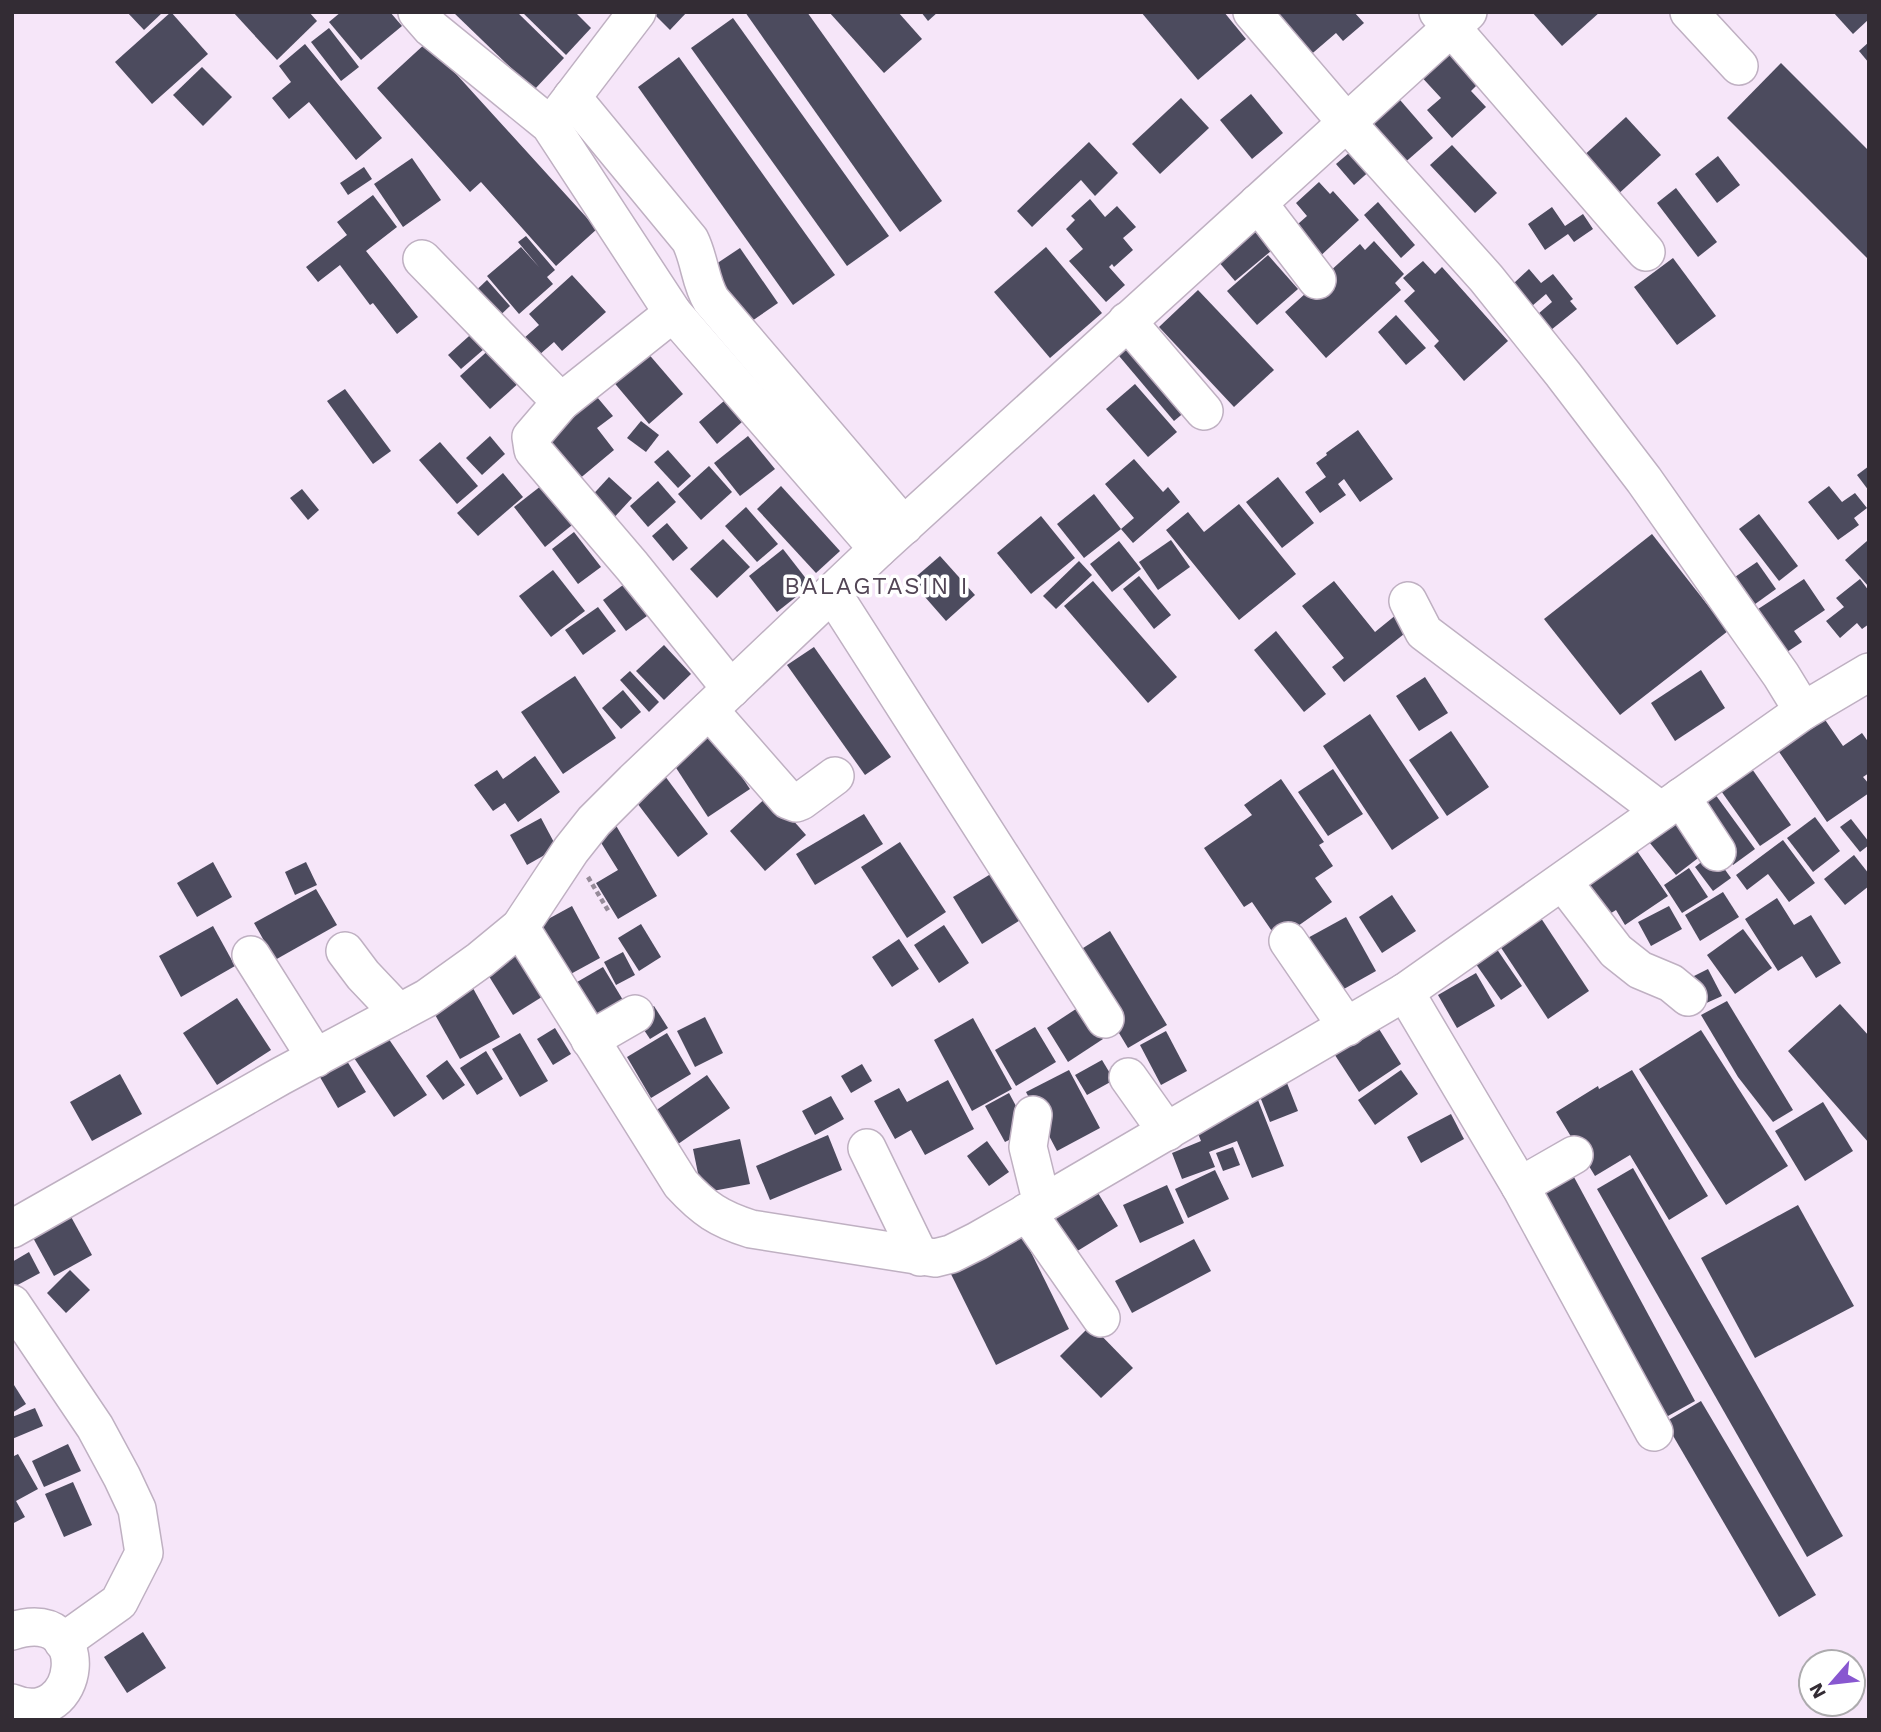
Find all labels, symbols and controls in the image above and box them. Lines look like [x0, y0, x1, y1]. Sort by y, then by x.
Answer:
district label: BALAGTASIN I [784, 572, 970, 600]
north arrow [1797, 1648, 1867, 1718]
text: N [1804, 1679, 1831, 1702]

